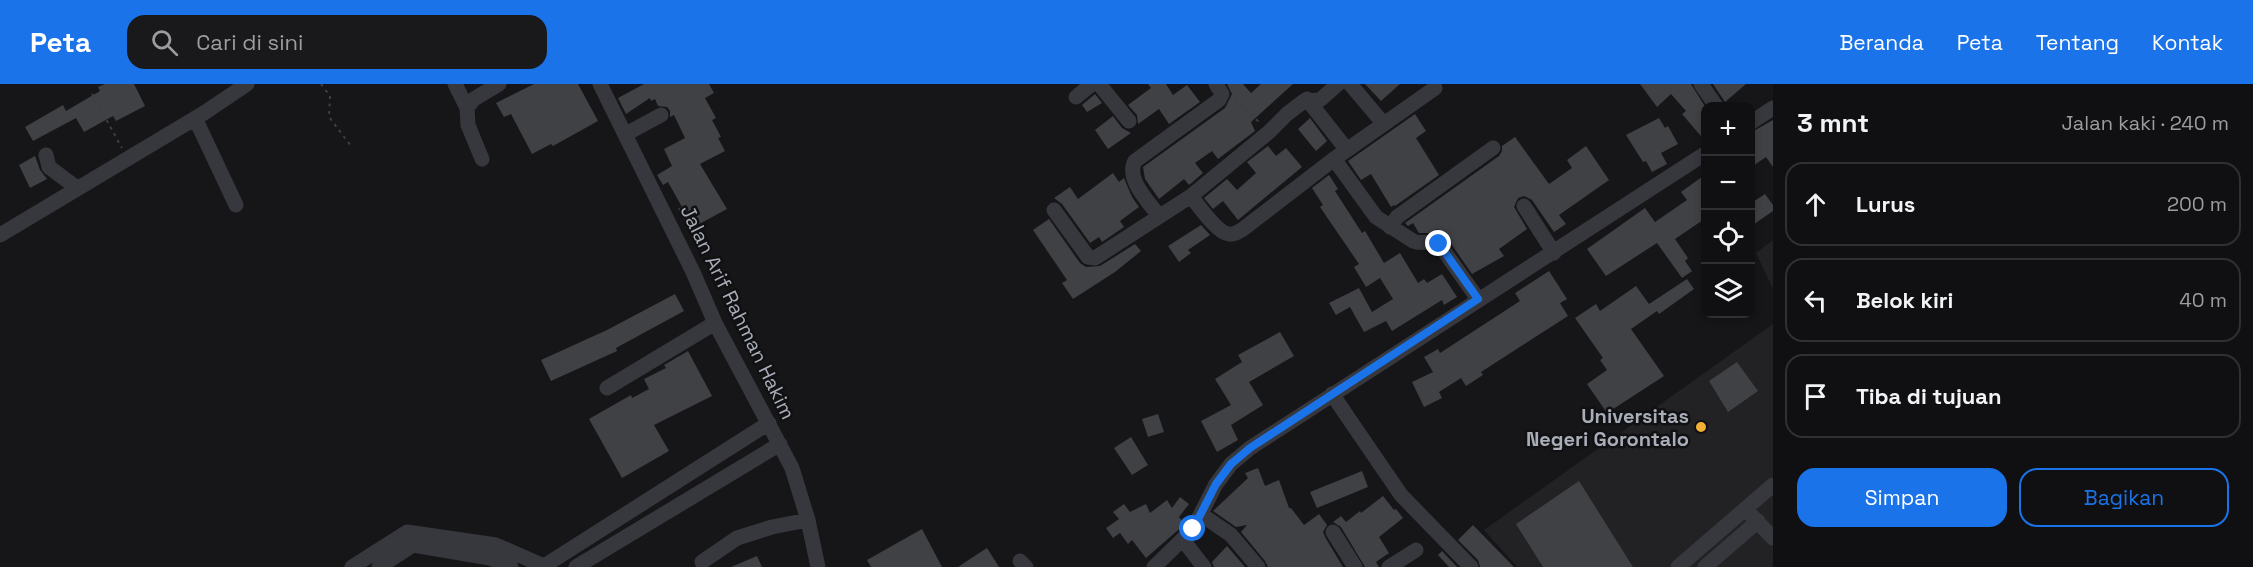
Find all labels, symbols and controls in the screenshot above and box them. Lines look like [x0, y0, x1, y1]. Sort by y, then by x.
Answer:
search box [127, 15, 547, 69]
text: Peta [30, 24, 91, 60]
icon: search [148, 26, 181, 59]
text: Cari di sini [196, 28, 303, 56]
text: Beranda [1839, 29, 1924, 56]
text: Peta [1957, 29, 2003, 56]
text: Tentang [2036, 29, 2119, 56]
text: Kontak [2152, 29, 2223, 56]
map controls [1701, 102, 1755, 318]
button: + [1701, 102, 1755, 156]
text: 3 mnt [1797, 106, 1869, 140]
text: Jalan kaki · 240 m [2061, 110, 2229, 136]
button: − [1701, 156, 1755, 210]
icon: ahead [1799, 188, 1832, 221]
text: Lurus [1856, 190, 1915, 218]
text: 200 m [2167, 191, 2227, 217]
street label: Jalan Arif Rahman Hakim [675, 201, 801, 423]
button: locate [1701, 210, 1755, 264]
route end [1425, 230, 1451, 256]
button: layers [1701, 264, 1755, 318]
icon: left [1799, 284, 1832, 317]
text: Belok kiri [1856, 286, 1953, 314]
text: 40 m [2179, 287, 2227, 313]
icon: arrive [1799, 380, 1832, 413]
text: Tiba di tujuan [1856, 382, 2002, 410]
place label: Universitas Negeri Gorontalo [1526, 403, 1689, 452]
marker: Universitas Negeri Gorontalo [1694, 420, 1708, 434]
button: Simpan [1797, 468, 2007, 527]
button: Bagikan [2019, 468, 2229, 527]
route start [1179, 515, 1205, 541]

